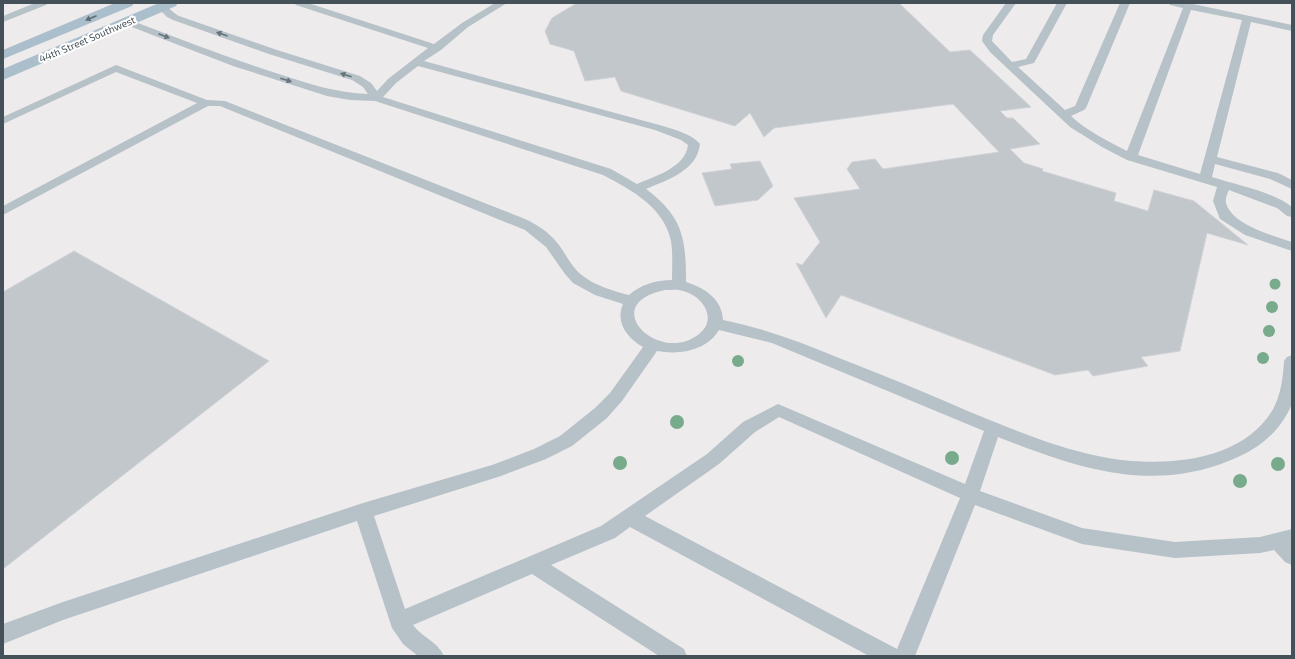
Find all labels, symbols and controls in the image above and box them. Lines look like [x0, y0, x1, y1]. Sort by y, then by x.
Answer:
street label: 44th Street Southwest [37, 13, 137, 65]
one-way arrow [86, 15, 97, 21]
one-way arrow [216, 31, 228, 37]
one-way arrow [158, 34, 170, 40]
one-way arrow [339, 72, 351, 78]
one-way arrow [281, 77, 293, 83]

